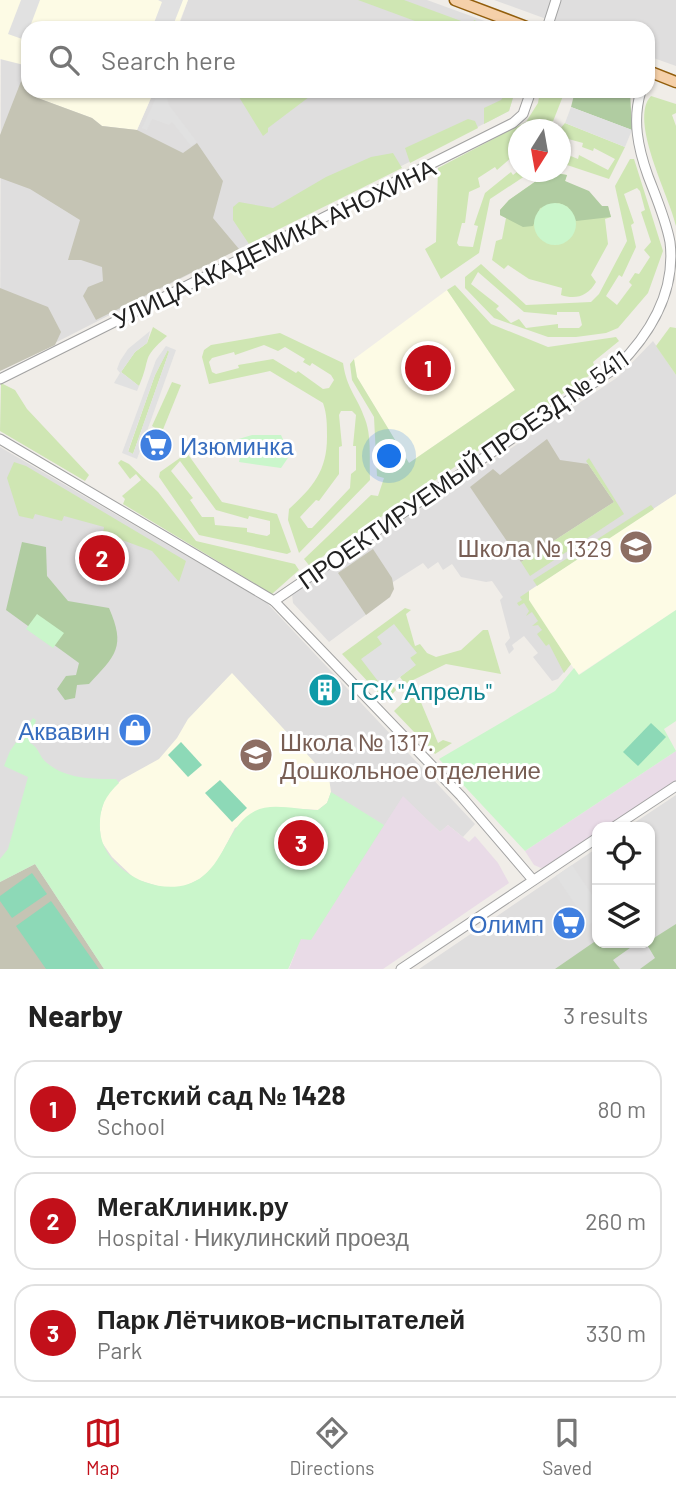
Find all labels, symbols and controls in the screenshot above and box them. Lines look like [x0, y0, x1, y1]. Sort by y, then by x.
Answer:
search box [21, 21, 655, 98]
icon: search [45, 41, 83, 79]
text: Search here [101, 44, 236, 75]
north arrow [508, 119, 571, 182]
street label: УЛИЦА АКАДЕМИКА АНОХИНА [108, 152, 440, 334]
pin: 1 [405, 342, 451, 394]
street label: ПРОЕКТИРУЕМЫЙ ПРОЕЗД № 5411 [292, 343, 634, 595]
supermarket icon: Изюминка [137, 426, 175, 464]
place label: Изюминка [180, 431, 294, 460]
your location [372, 439, 406, 473]
school or university icon: Школа № 1329 [617, 528, 655, 566]
pin: 2 [79, 532, 125, 584]
place label: Школа № 1329 [458, 533, 612, 562]
building icon: ГСК "Апрель" [306, 671, 344, 709]
place label: ГСК "Апрель" [350, 676, 492, 705]
shop icon: Аквавин [116, 711, 154, 749]
place label: Аквавин [18, 716, 110, 745]
place label: Школа № 1317. Дошкольное отделение [280, 727, 541, 784]
school or university icon: Школа № 1317. Дошкольное отделение [237, 736, 275, 774]
pin: 3 [278, 817, 324, 869]
map controls [592, 822, 655, 948]
button: locate [592, 822, 655, 885]
button: layers [592, 885, 655, 948]
supermarket icon: Олимп [550, 904, 588, 942]
place label: Олимп [469, 909, 544, 938]
text: Nearby [28, 997, 123, 1033]
text: 3 results [563, 1001, 648, 1029]
text: Детский сад № 1428 [97, 1079, 346, 1110]
text: 1 [49, 1095, 57, 1123]
text: 80 m [597, 1095, 646, 1123]
text: School [97, 1112, 165, 1140]
text: МегаКлиник.ру [97, 1190, 289, 1221]
text: 2 [47, 1207, 59, 1235]
text: 260 m [585, 1207, 646, 1235]
text: Hospital · Никулинский проезд [97, 1223, 409, 1251]
text: Парк Лётчиков-испытателей [97, 1303, 465, 1334]
text: 3 [47, 1319, 59, 1347]
text: 330 m [586, 1319, 646, 1347]
text: Park [97, 1336, 142, 1364]
tab: Map [84, 1414, 122, 1479]
tab: Directions [290, 1414, 375, 1479]
tab: Saved [542, 1414, 592, 1479]

